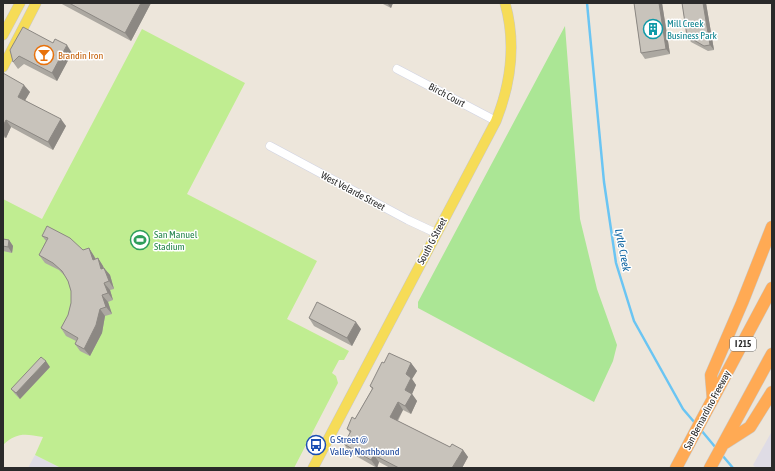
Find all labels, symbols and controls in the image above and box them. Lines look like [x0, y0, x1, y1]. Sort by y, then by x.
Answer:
building icon: Mill Creek Business Park [642, 18, 664, 40]
place label: Mill Creek Business Park [667, 18, 718, 41]
bar icon: Brandin Iron [33, 44, 55, 66]
place label: Brandin Iron [58, 50, 103, 61]
street label: Birch Court [427, 81, 467, 109]
street label: West Velarde Street [319, 169, 387, 213]
street label: South G Street [415, 216, 449, 266]
water label: Lytle Creek [613, 228, 633, 273]
sports icon: San Manuel Stadium [129, 229, 151, 251]
place label: San Manuel Stadium [154, 229, 198, 252]
road number: I 215 [730, 337, 756, 351]
street label: San Bernardino Freeway [681, 369, 733, 451]
bus stop icon: G Street @ Valley Northbound [305, 434, 327, 456]
place label: G Street @ Valley Northbound [330, 434, 400, 457]

